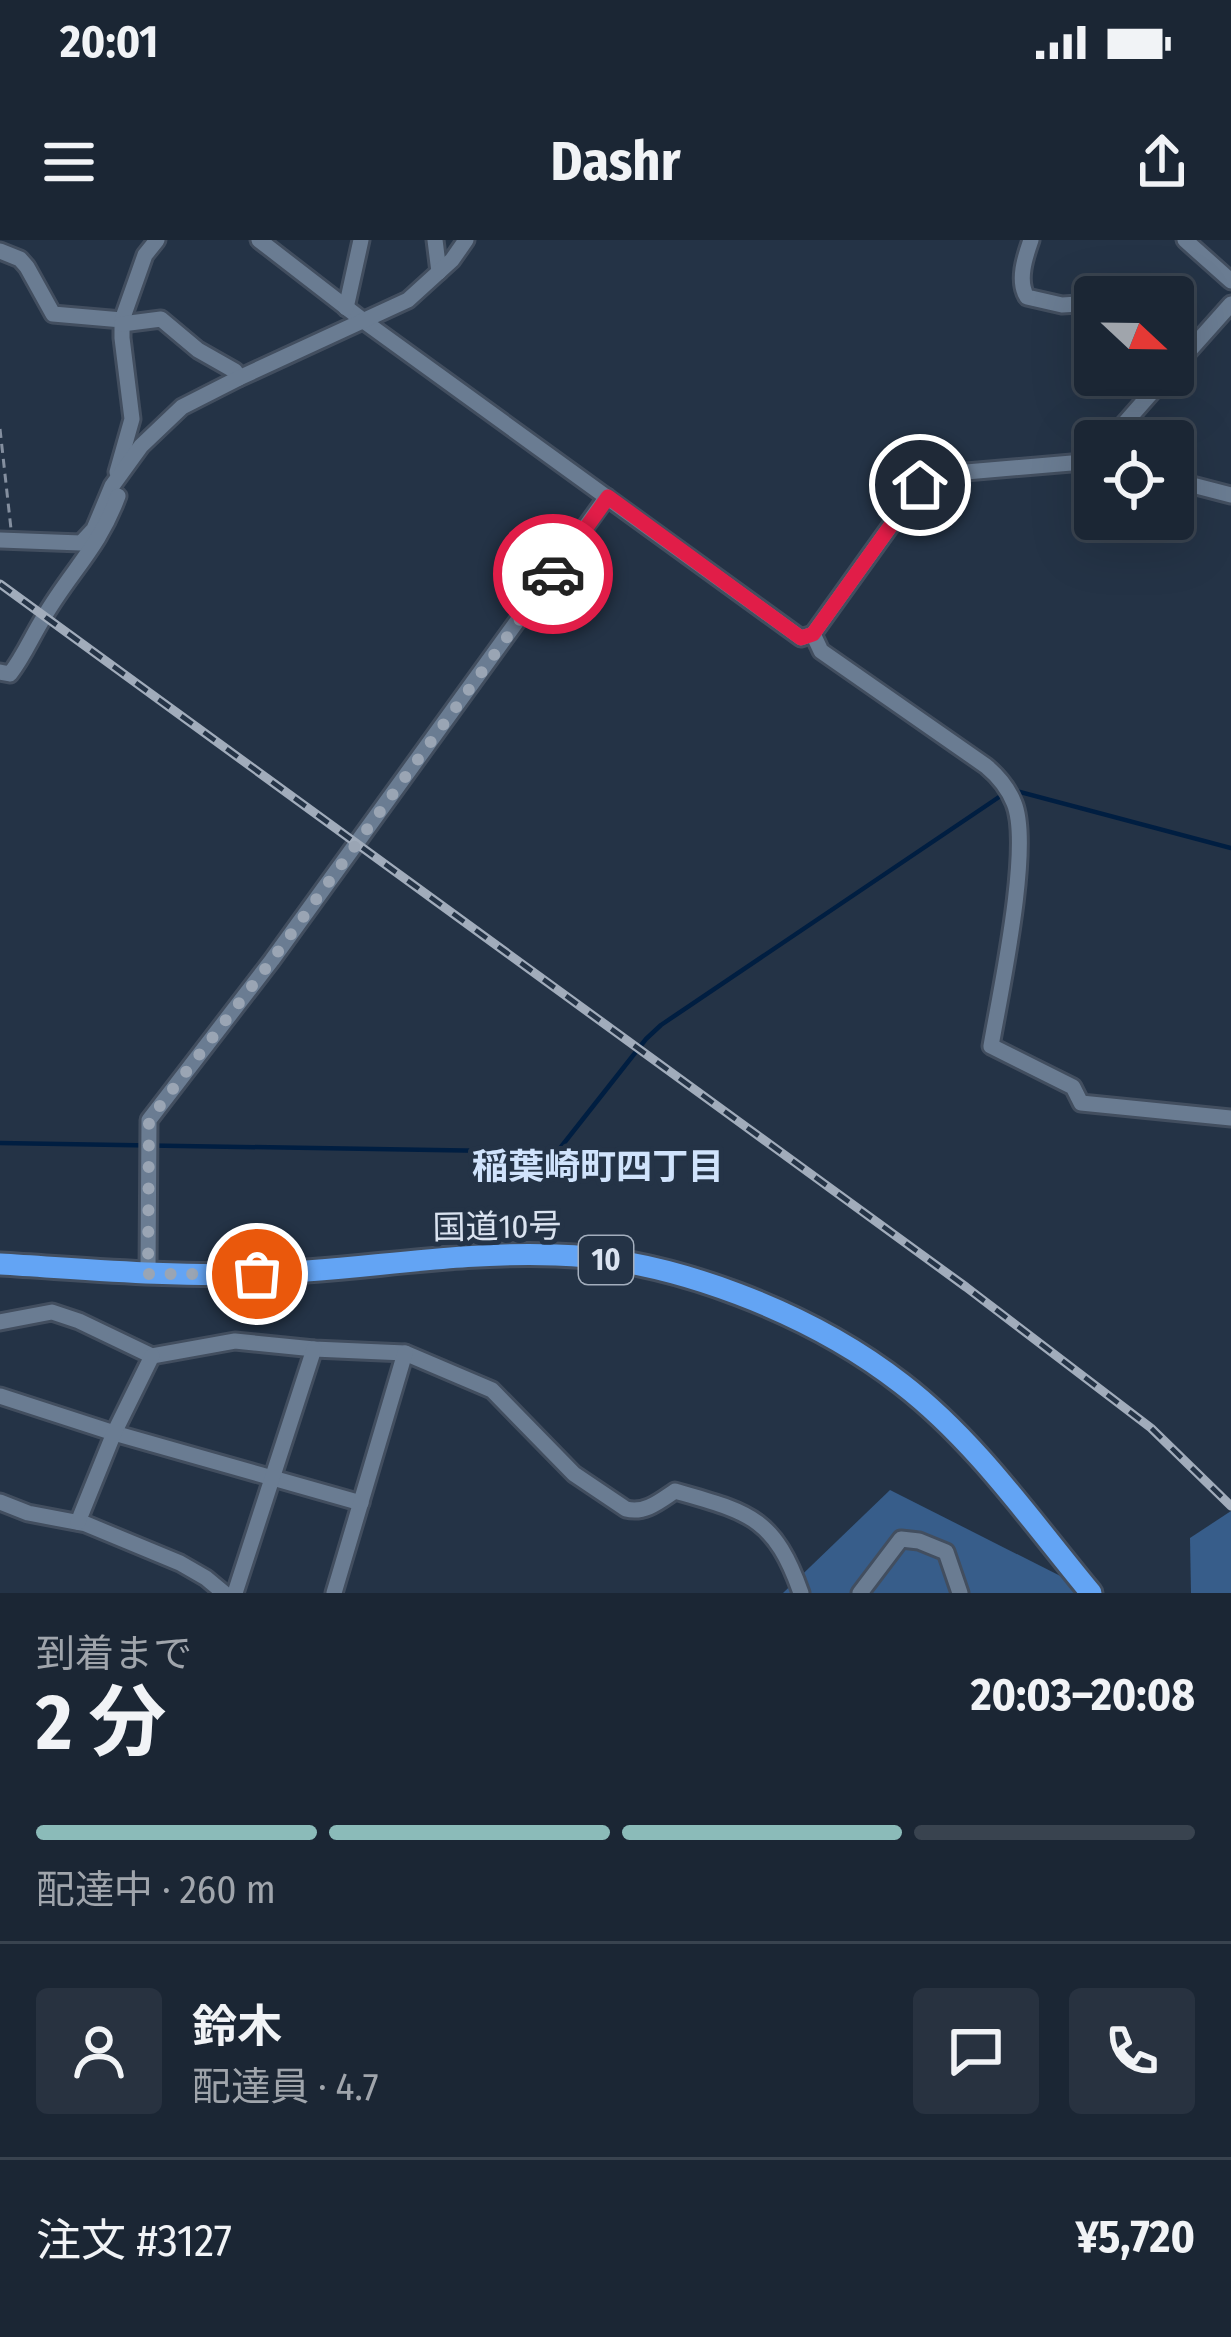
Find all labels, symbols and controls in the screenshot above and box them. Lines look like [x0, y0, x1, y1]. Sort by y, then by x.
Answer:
text: 20:01 [60, 15, 158, 69]
icon: menu [36, 129, 102, 195]
icon: share [1129, 129, 1195, 195]
text: Dashr [551, 130, 680, 194]
north arrow [1074, 276, 1194, 396]
map controls [1074, 276, 1194, 540]
button: locate [1074, 420, 1194, 540]
pin [869, 434, 971, 536]
icon: home [887, 452, 953, 518]
courier [493, 514, 613, 634]
icon: car [520, 541, 586, 607]
district label: 稲葉崎町四丁目 [472, 1145, 724, 1189]
street label: 国道10号 [432, 1206, 562, 1248]
pin [206, 1223, 308, 1325]
road number: 10 [579, 1236, 633, 1284]
icon: bag [224, 1241, 290, 1307]
text: 到着まで [36, 1631, 192, 1677]
text: 20:03–20:08 [971, 1668, 1195, 1722]
text: 2 分 [36, 1676, 166, 1770]
text: 配達中 · 260 m [36, 1867, 276, 1913]
button: person [36, 1988, 162, 2114]
button: chat [913, 1988, 1039, 2114]
button: phone [1069, 1988, 1195, 2114]
text: 鈴木 [192, 2000, 282, 2054]
text: 配達員 · 4.7 [192, 2064, 379, 2110]
text: ¥5,720 [1075, 2210, 1195, 2264]
text: 注文 #3127 [36, 2214, 232, 2268]

